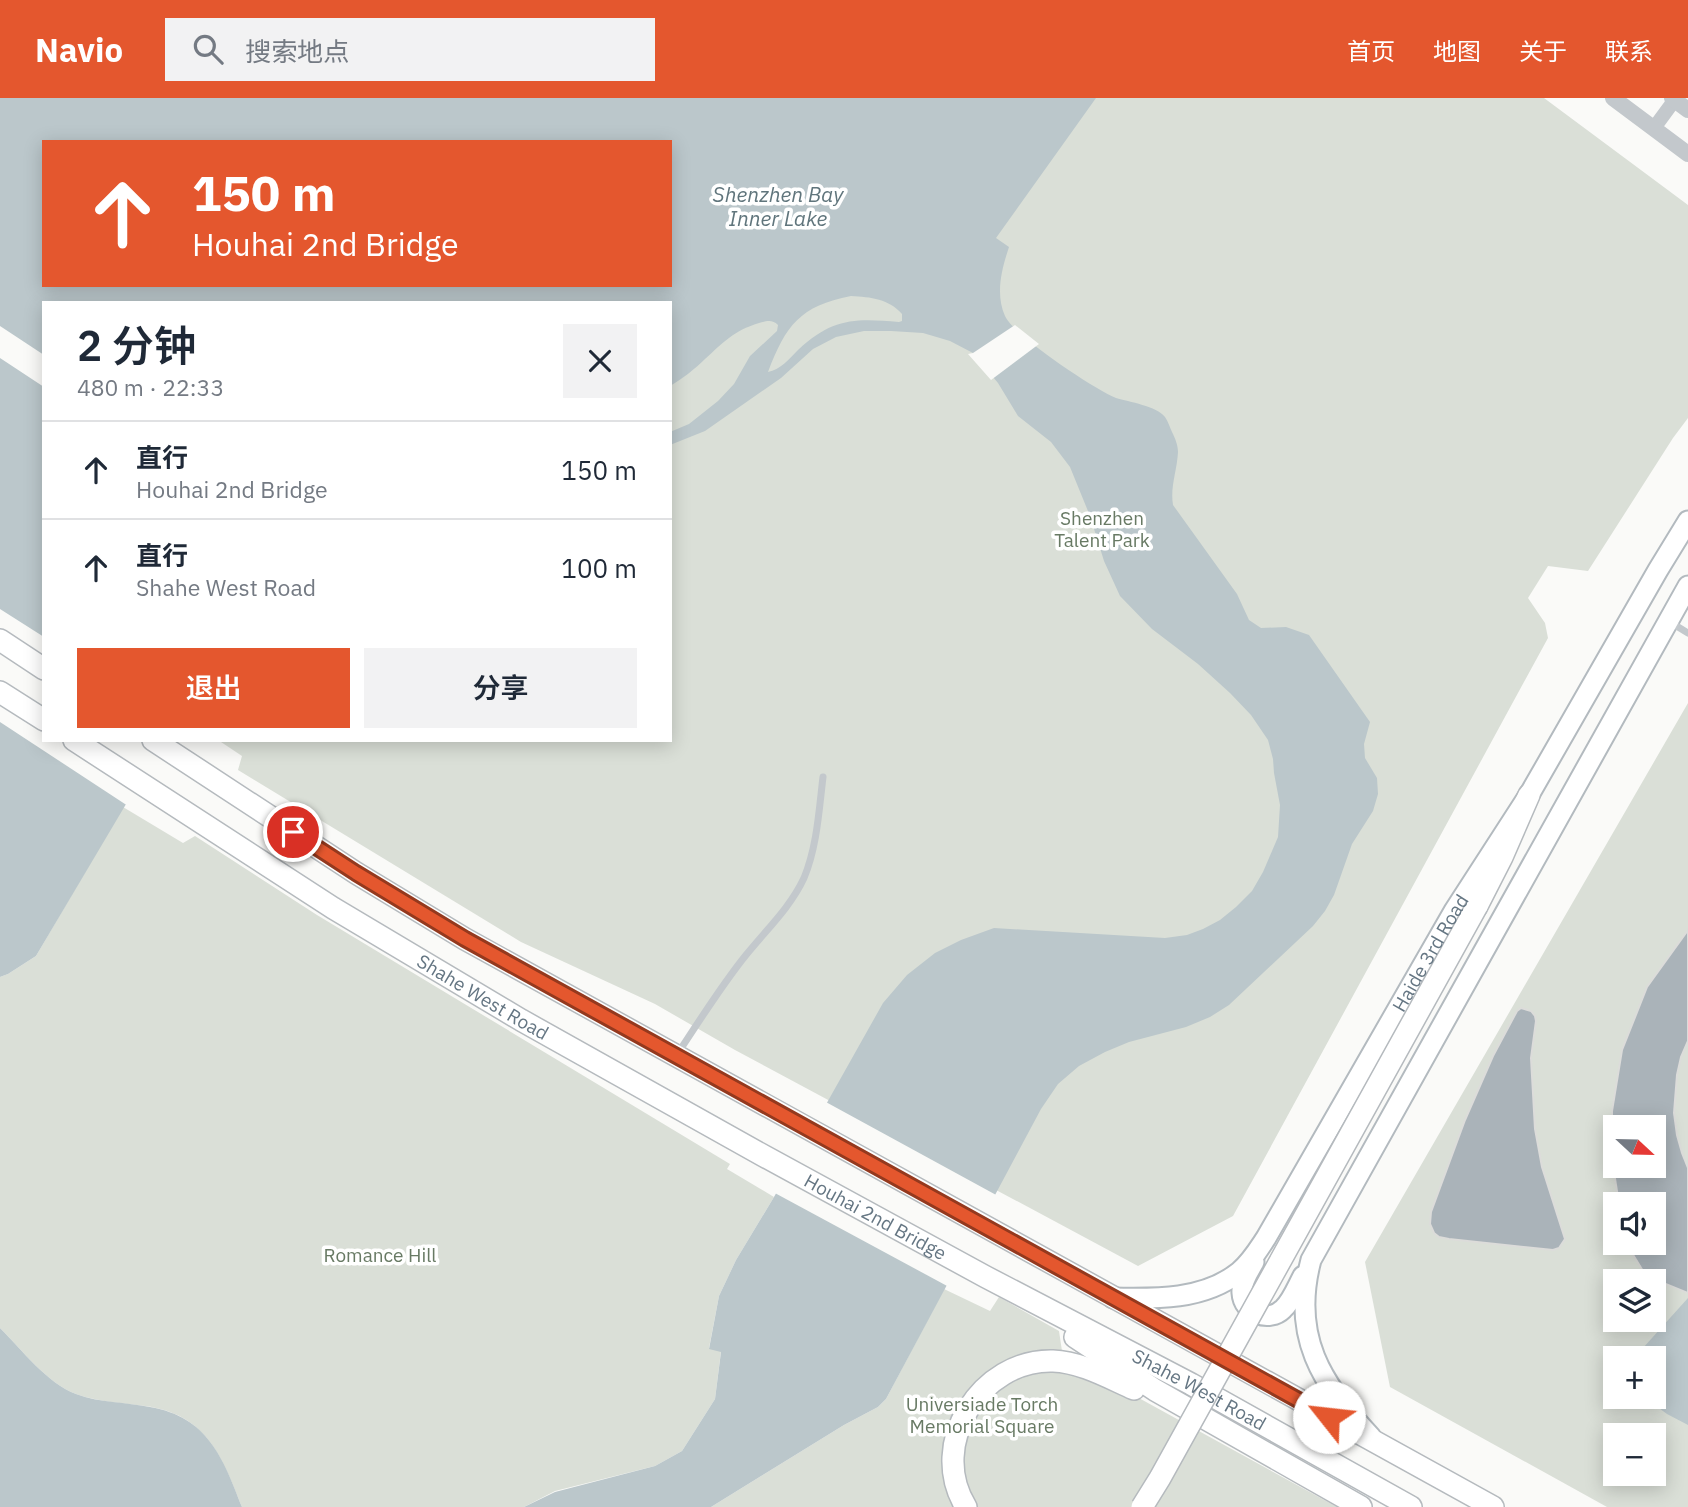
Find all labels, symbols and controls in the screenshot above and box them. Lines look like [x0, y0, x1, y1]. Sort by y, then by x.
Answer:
search box [165, 18, 655, 81]
text: Navio [35, 28, 123, 71]
icon: search [189, 30, 227, 68]
text: 搜索地点 [245, 34, 349, 68]
text: 首页 [1347, 35, 1395, 67]
text: 地图 [1433, 35, 1481, 67]
text: 关于 [1519, 35, 1567, 67]
text: 联系 [1605, 35, 1653, 67]
text: 150 m [192, 161, 336, 224]
icon: ahead [77, 168, 168, 259]
water label: Shenzhen Bay Inner Lake [713, 180, 844, 232]
text: Houhai 2nd Bridge [192, 223, 459, 265]
text: 2 分钟 [77, 318, 196, 373]
button: close [563, 324, 637, 398]
text: 480 m · 22:33 [77, 372, 224, 402]
text: 直行 [136, 440, 188, 474]
icon: ahead [77, 451, 115, 489]
text: 150 m [561, 453, 637, 487]
text: Houhai 2nd Bridge [136, 474, 328, 504]
park label: Shenzhen Talent Park [1054, 506, 1150, 552]
text: 直行 [136, 538, 188, 572]
icon: ahead [77, 549, 115, 587]
text: 100 m [561, 551, 637, 585]
text: Shahe West Road [136, 572, 316, 602]
button: 退出 [77, 648, 350, 728]
button: 分享 [364, 648, 637, 728]
pin [263, 802, 323, 862]
icon: arrive [274, 813, 312, 851]
street label: Haide 3rd Road [1387, 890, 1474, 1016]
street label: Shahe West Road [413, 949, 553, 1045]
north arrow [1603, 1115, 1666, 1178]
map controls [1603, 1115, 1666, 1486]
street label: Houhai 2nd Bridge [800, 1168, 951, 1265]
button: sound [1603, 1192, 1666, 1255]
park label: Romance Hill [324, 1243, 436, 1267]
button: layers [1603, 1269, 1666, 1332]
street label: Shahe West Road [1128, 1344, 1270, 1436]
button: + [1603, 1346, 1666, 1409]
position arrow [1292, 1380, 1366, 1454]
park label: Universiade Torch Memorial Square [906, 1392, 1058, 1438]
button: − [1603, 1423, 1666, 1486]

